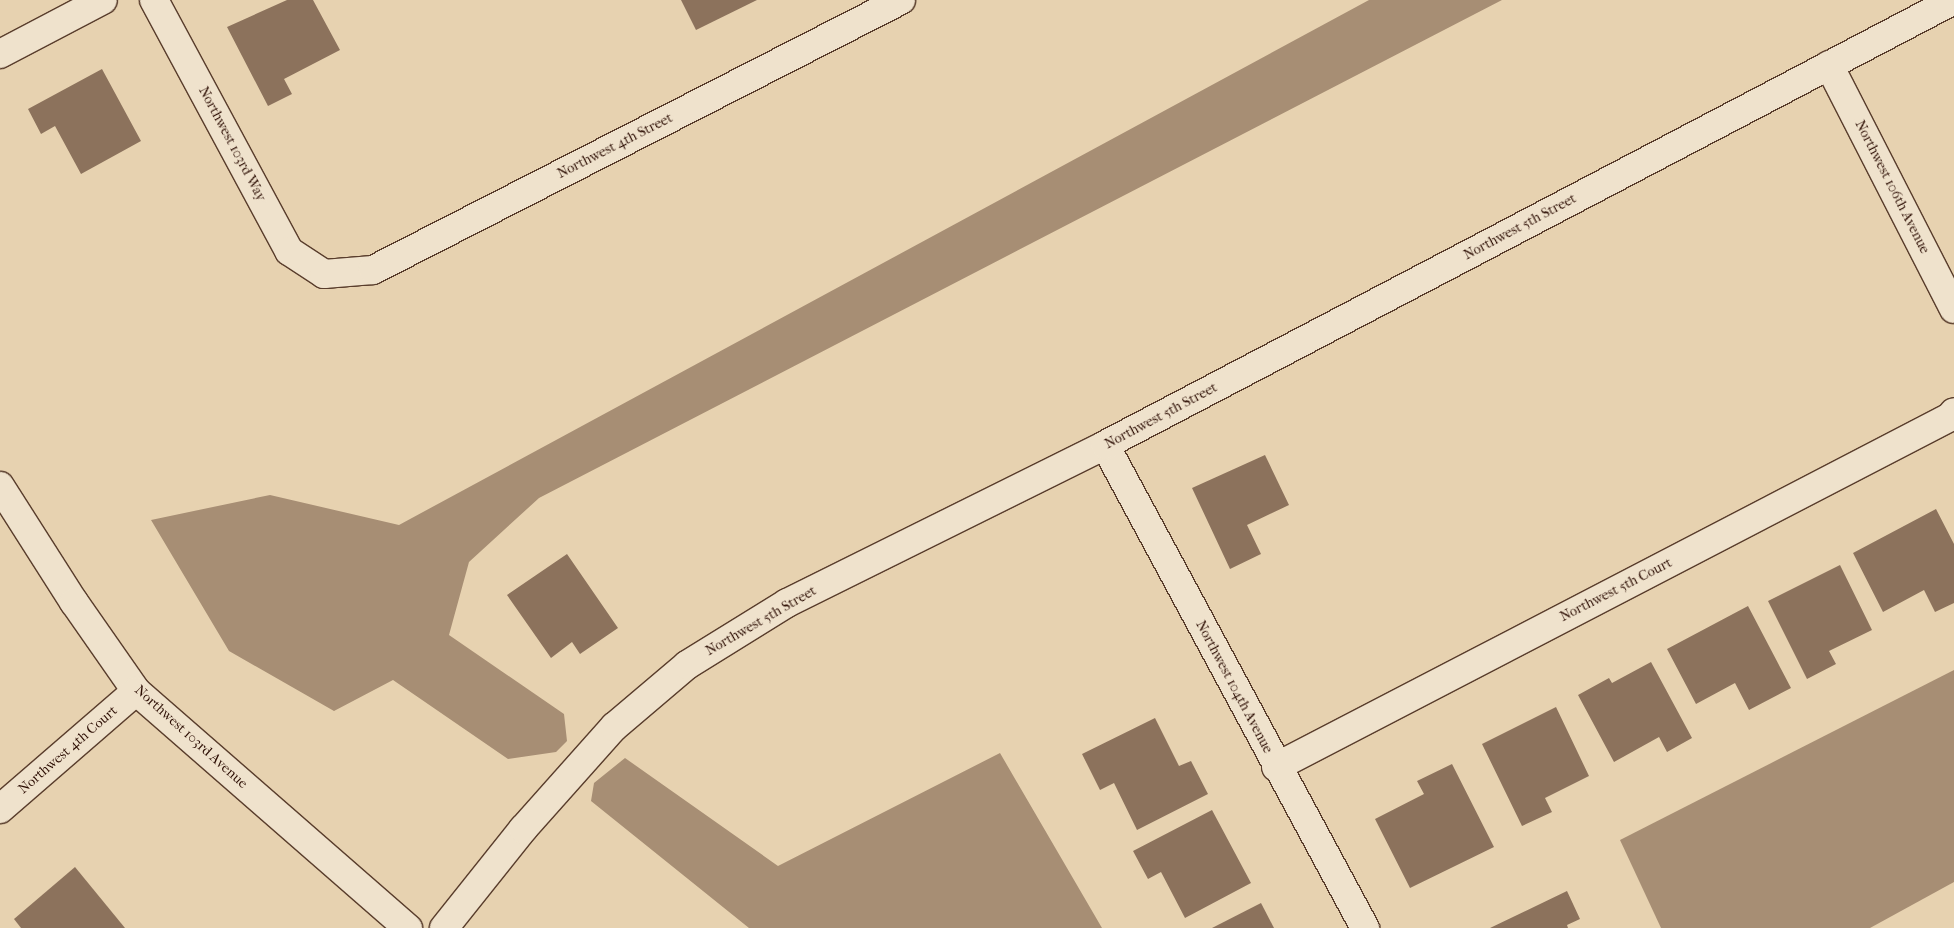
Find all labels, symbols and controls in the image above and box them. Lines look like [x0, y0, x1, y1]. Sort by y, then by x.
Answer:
street label: Northwest 103rd Way [195, 84, 269, 204]
street label: Northwest 4th Street [554, 110, 676, 182]
street label: Northwest 106th Avenue [1851, 117, 1933, 257]
street label: Northwest 5th Street [1461, 190, 1579, 264]
street label: Northwest 5th Street [1102, 379, 1220, 453]
street label: Northwest 5th Court [1557, 554, 1675, 626]
street label: Northwest 5th Street [703, 582, 819, 660]
street label: Northwest 104th Avenue [1192, 618, 1276, 756]
street label: Northwest 103rd Avenue [131, 682, 251, 792]
street label: Northwest 4th Court [15, 702, 121, 798]

